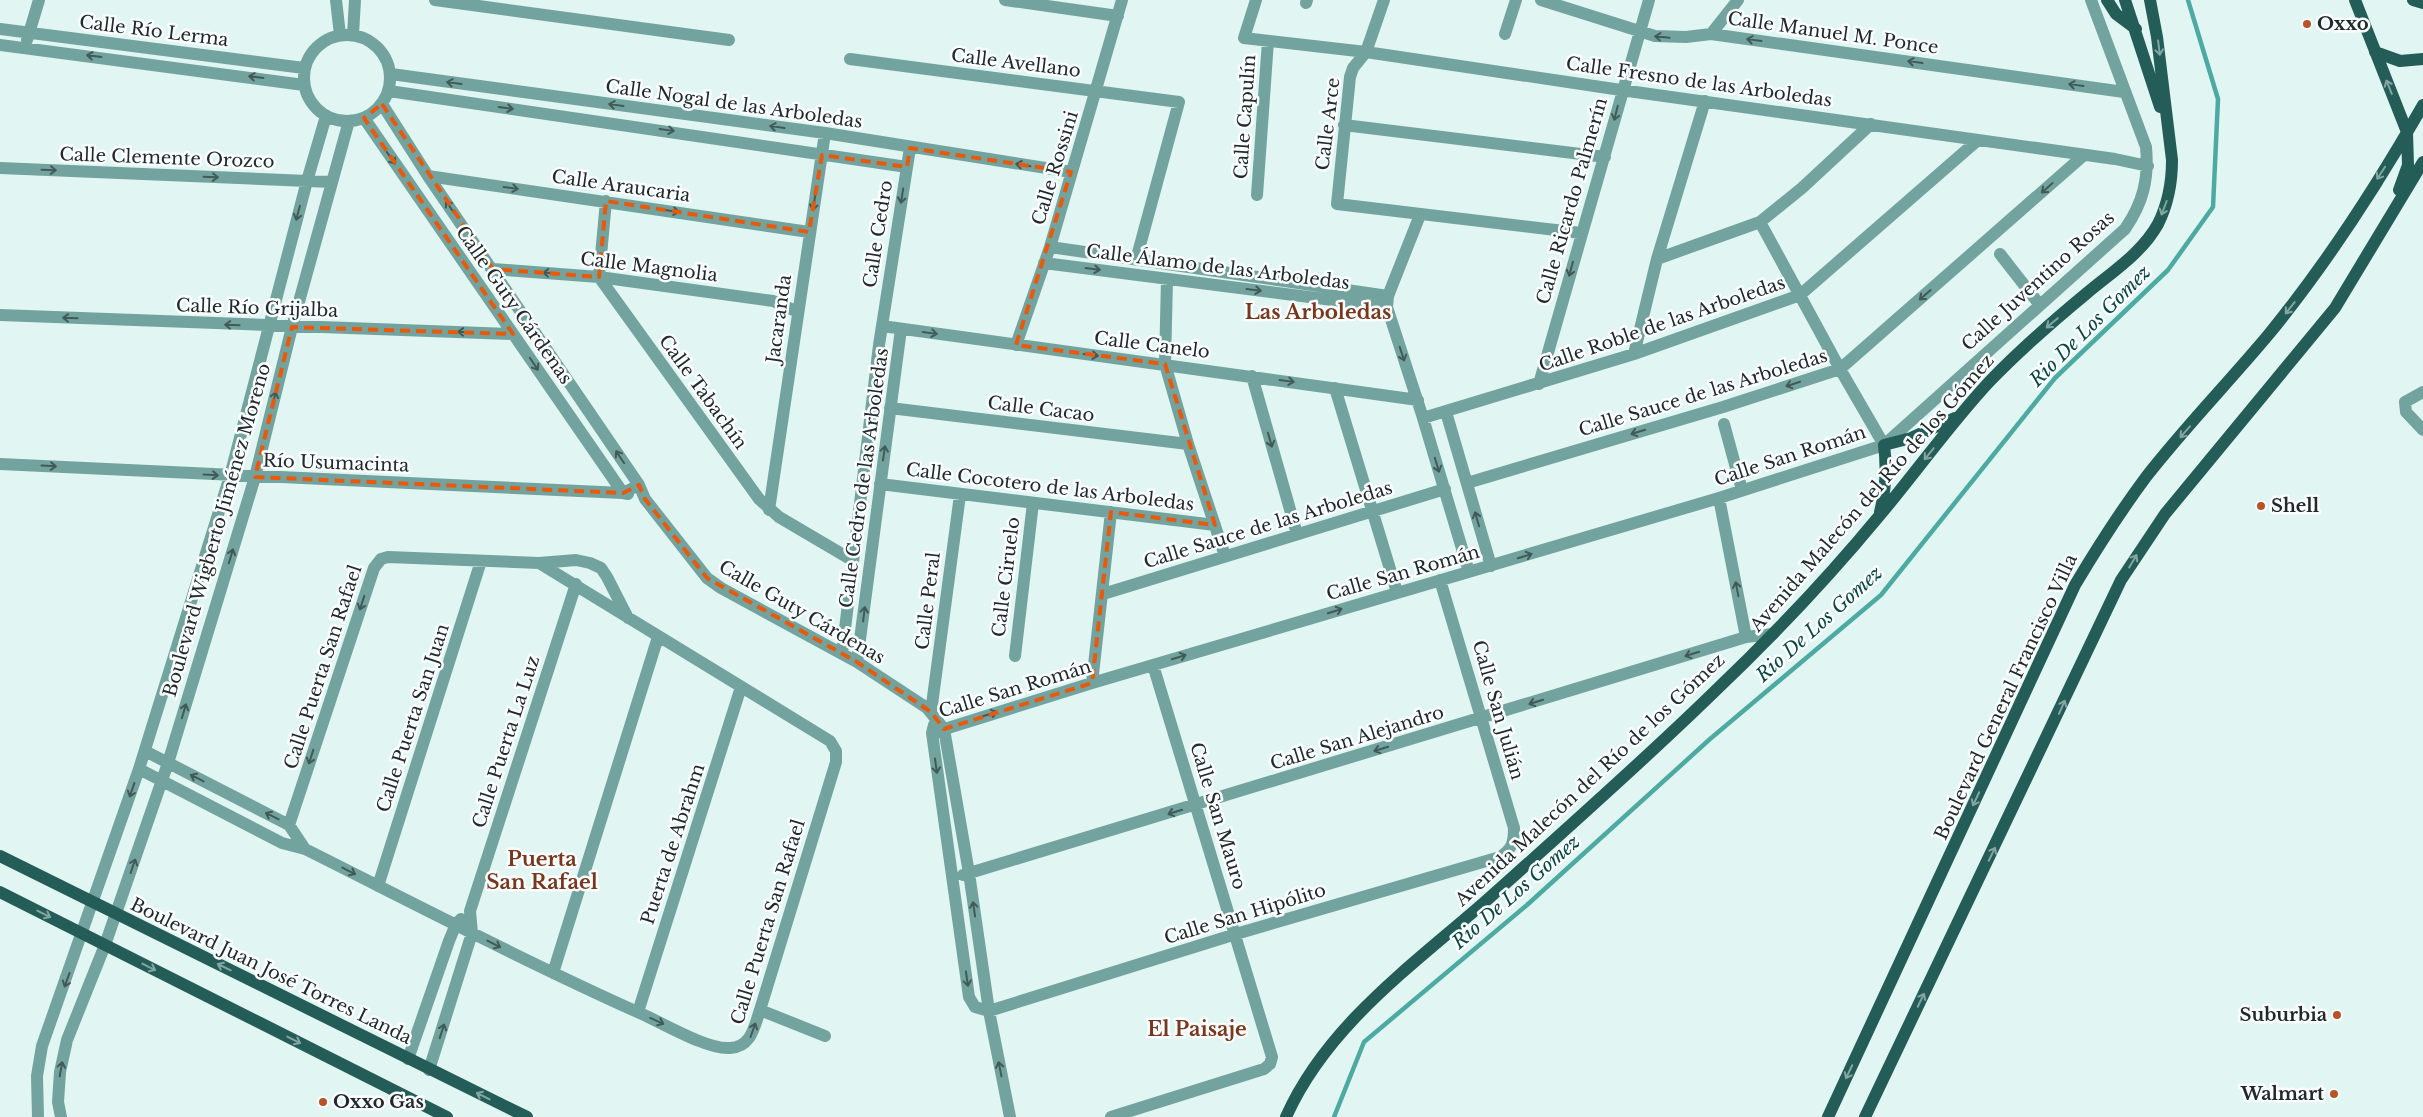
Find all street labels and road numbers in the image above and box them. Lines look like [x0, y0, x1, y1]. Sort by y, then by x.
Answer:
street label: Calle Manuel M. Ponce [1726, 7, 1940, 59]
street label: Calle Río Lerma [78, 11, 230, 51]
street label: Calle Avellano [950, 44, 1082, 82]
street label: Calle Fresno de las Arboledas [1565, 52, 1833, 112]
street label: Calle Capulín [1230, 54, 1260, 180]
street label: Calle Nogal de las Arboledas [604, 75, 864, 133]
street label: Calle Arce [1311, 76, 1345, 172]
street label: Calle Ricardo Palmerín [1532, 95, 1612, 307]
street label: Calle Rossini [1027, 108, 1083, 228]
street label: Calle Clemente Orozco [59, 143, 275, 173]
street label: Calle Araucaria [550, 165, 692, 207]
street label: Calle Cedro [859, 179, 897, 289]
street label: Calle Juventino Rosas [1957, 207, 2119, 355]
street label: Calle Guty Cárdenas [451, 222, 577, 388]
street label: Calle Álamo de las Arboledas [1085, 239, 1351, 294]
street label: Calle Magnolia [579, 248, 719, 286]
street label: Calle Roble de las Arboledas [1536, 271, 1788, 377]
street label: Jacaranda [762, 273, 796, 367]
street label: Calle Río Grijalba [176, 294, 338, 322]
street label: Calle Canelo [1093, 327, 1211, 363]
street label: Calle Tabachín [654, 331, 752, 453]
street label: Calle Sauce de las Arboledas [1576, 345, 1830, 441]
street label: Calle Cedro de las Arboledas [835, 347, 893, 609]
street label: Avenida Malecón del Río de los Gómez [1745, 350, 1999, 637]
street label: Boulevard Wigberto Jiménez Moreno [159, 361, 275, 699]
street label: Calle Cacao [986, 392, 1096, 426]
street label: Calle San Román [1711, 421, 1869, 491]
street label: Río Usumacinta [262, 449, 410, 477]
street label: Calle Cocotero de las Arboledas [905, 458, 1195, 516]
street label: Calle Sauce de las Arboledas [1141, 477, 1395, 573]
street label: Calle Ciruelo [988, 516, 1024, 638]
street label: Calle San Román [1324, 541, 1482, 605]
street label: Calle Peral [911, 551, 945, 651]
street label: Boulevard General Francisco Villa [1930, 551, 2082, 843]
street label: Calle Guty Cárdenas [715, 555, 889, 669]
street label: Calle Puerta San Rafael [280, 562, 366, 772]
street label: Calle Puerta San Juan [372, 621, 454, 815]
street label: Calle San Julián [1468, 638, 1528, 782]
street label: Avenida Malecón del Río de los Gómez [1450, 649, 1729, 912]
street label: Calle Puerta La Luz [468, 653, 544, 831]
street label: Calle San Román [936, 655, 1094, 723]
street label: Calle San Alejandro [1268, 701, 1446, 775]
street label: Calle San Mauro [1185, 740, 1251, 892]
street label: Puerta de Abrahm [637, 761, 709, 927]
street label: Calle Puerta San Rafael [726, 817, 810, 1027]
street label: Calle San Hipólito [1161, 879, 1329, 949]
street label: Boulevard Juan José Torres Landa [127, 893, 415, 1049]

